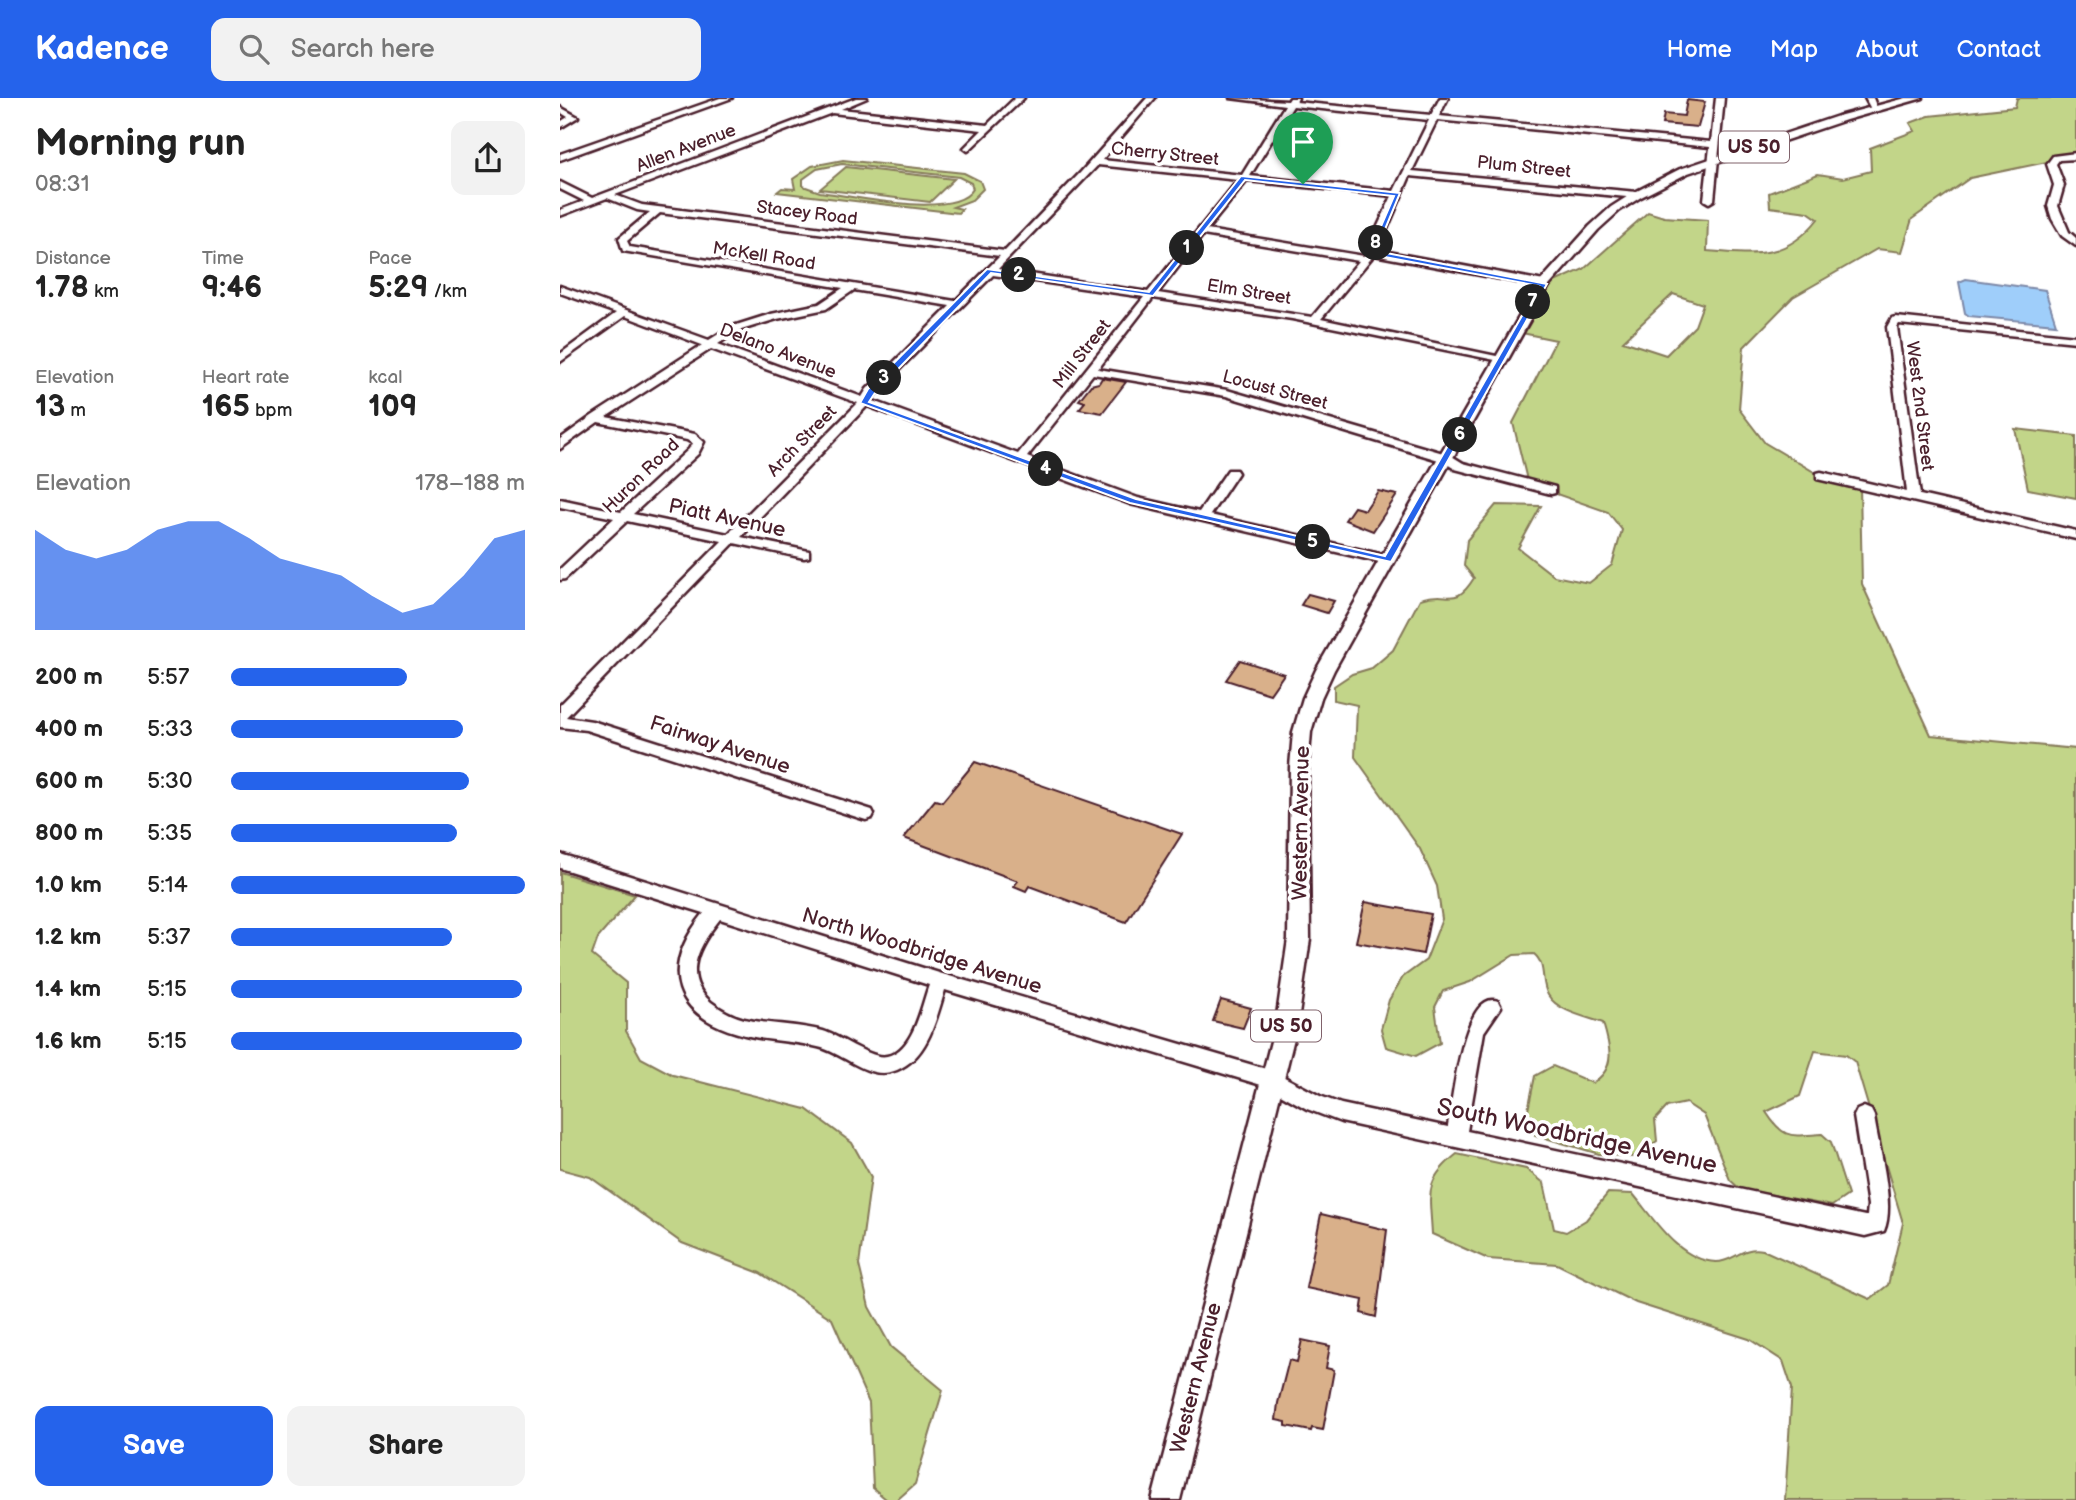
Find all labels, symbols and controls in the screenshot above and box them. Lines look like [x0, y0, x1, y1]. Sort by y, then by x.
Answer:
search box [211, 18, 701, 81]
text: Kadence [35, 29, 169, 69]
icon: search [235, 30, 273, 68]
text: Search here [291, 34, 435, 65]
text: Home [1667, 35, 1732, 64]
text: Map [1770, 35, 1818, 64]
text: About [1856, 35, 1918, 64]
text: Contact [1956, 35, 2041, 64]
pin [1273, 112, 1333, 184]
street label: Allen Avenue [633, 119, 739, 177]
text: Morning run [35, 121, 246, 166]
button: share [451, 121, 525, 195]
icon: arrive [1284, 123, 1322, 161]
road number: US 50 [1719, 132, 1789, 162]
street label: Cherry Street [1110, 138, 1220, 170]
street label: Plum Street [1476, 152, 1572, 182]
text: 08:31 [35, 170, 90, 198]
street label: Stacey Road [755, 196, 859, 230]
pin: 8 [1358, 226, 1394, 260]
pin: 1 [1170, 230, 1204, 266]
text: 8 [1370, 231, 1381, 254]
text: 1 [1183, 236, 1191, 259]
street label: McKell Road [711, 238, 817, 274]
text: Distance [35, 247, 111, 270]
text: Time [202, 247, 244, 270]
text: Pace [368, 247, 412, 270]
pin: 2 [1002, 258, 1036, 292]
text: 2 [1013, 263, 1024, 286]
text: 1.78 [35, 270, 89, 306]
text: 9:46 [202, 270, 262, 306]
text: 5:29 [368, 270, 428, 306]
street label: Elm Street [1206, 275, 1293, 309]
text: km [89, 280, 119, 303]
text: /km [428, 280, 467, 303]
pin: 7 [1516, 284, 1550, 320]
text: 7 [1527, 290, 1538, 313]
street label: Mill Street [1049, 315, 1116, 393]
street label: Delano Avenue [717, 319, 840, 383]
street label: West 2nd Street [1902, 340, 1938, 472]
pin: 3 [866, 360, 902, 396]
text: Elevation [35, 366, 114, 389]
text: Heart rate [202, 366, 289, 389]
text: kcal [368, 366, 402, 389]
text: 3 [878, 366, 889, 389]
street label: Locust Street [1220, 366, 1330, 414]
text: 13 [35, 389, 65, 425]
text: 165 [202, 389, 250, 425]
text: 109 [368, 389, 417, 425]
text: m [65, 399, 86, 422]
text: bpm [250, 399, 292, 422]
street label: Arch Street [763, 401, 841, 481]
pin: 6 [1443, 418, 1478, 452]
text: 6 [1454, 423, 1465, 446]
street label: Huron Road [598, 434, 684, 518]
pin: 4 [1028, 452, 1064, 486]
text: 4 [1040, 457, 1051, 480]
text: Elevation [35, 469, 131, 497]
text: 178–188 m [415, 469, 525, 497]
street label: Piatt Avenue [666, 493, 788, 543]
pin: 5 [1296, 524, 1330, 560]
text: 5 [1307, 530, 1318, 553]
text: 200 m [35, 663, 103, 691]
text: 5:57 [147, 663, 189, 691]
street label: Fairway Avenue [647, 710, 793, 780]
text: 400 m [35, 715, 103, 743]
text: 5:33 [147, 715, 193, 743]
street label: Western Avenue [1287, 745, 1315, 901]
text: 600 m [35, 767, 103, 795]
text: 5:30 [147, 767, 193, 795]
text: 800 m [35, 819, 103, 847]
text: 5:35 [147, 819, 192, 847]
text: 1.0 km [35, 871, 102, 899]
text: 5:14 [147, 871, 188, 899]
street label: North Woodbridge Avenue [799, 903, 1045, 999]
text: 1.2 km [35, 923, 101, 951]
text: 5:37 [147, 923, 190, 951]
text: 1.4 km [35, 975, 101, 1003]
text: 5:15 [147, 975, 187, 1003]
road number: US 50 [1251, 1010, 1321, 1042]
text: 1.6 km [35, 1027, 102, 1055]
text: 5:15 [147, 1027, 187, 1055]
street label: South Woodbridge Avenue [1434, 1092, 1720, 1180]
street label: Western Avenue [1165, 1300, 1227, 1456]
button: Save [35, 1406, 273, 1486]
button: Share [287, 1406, 525, 1486]

